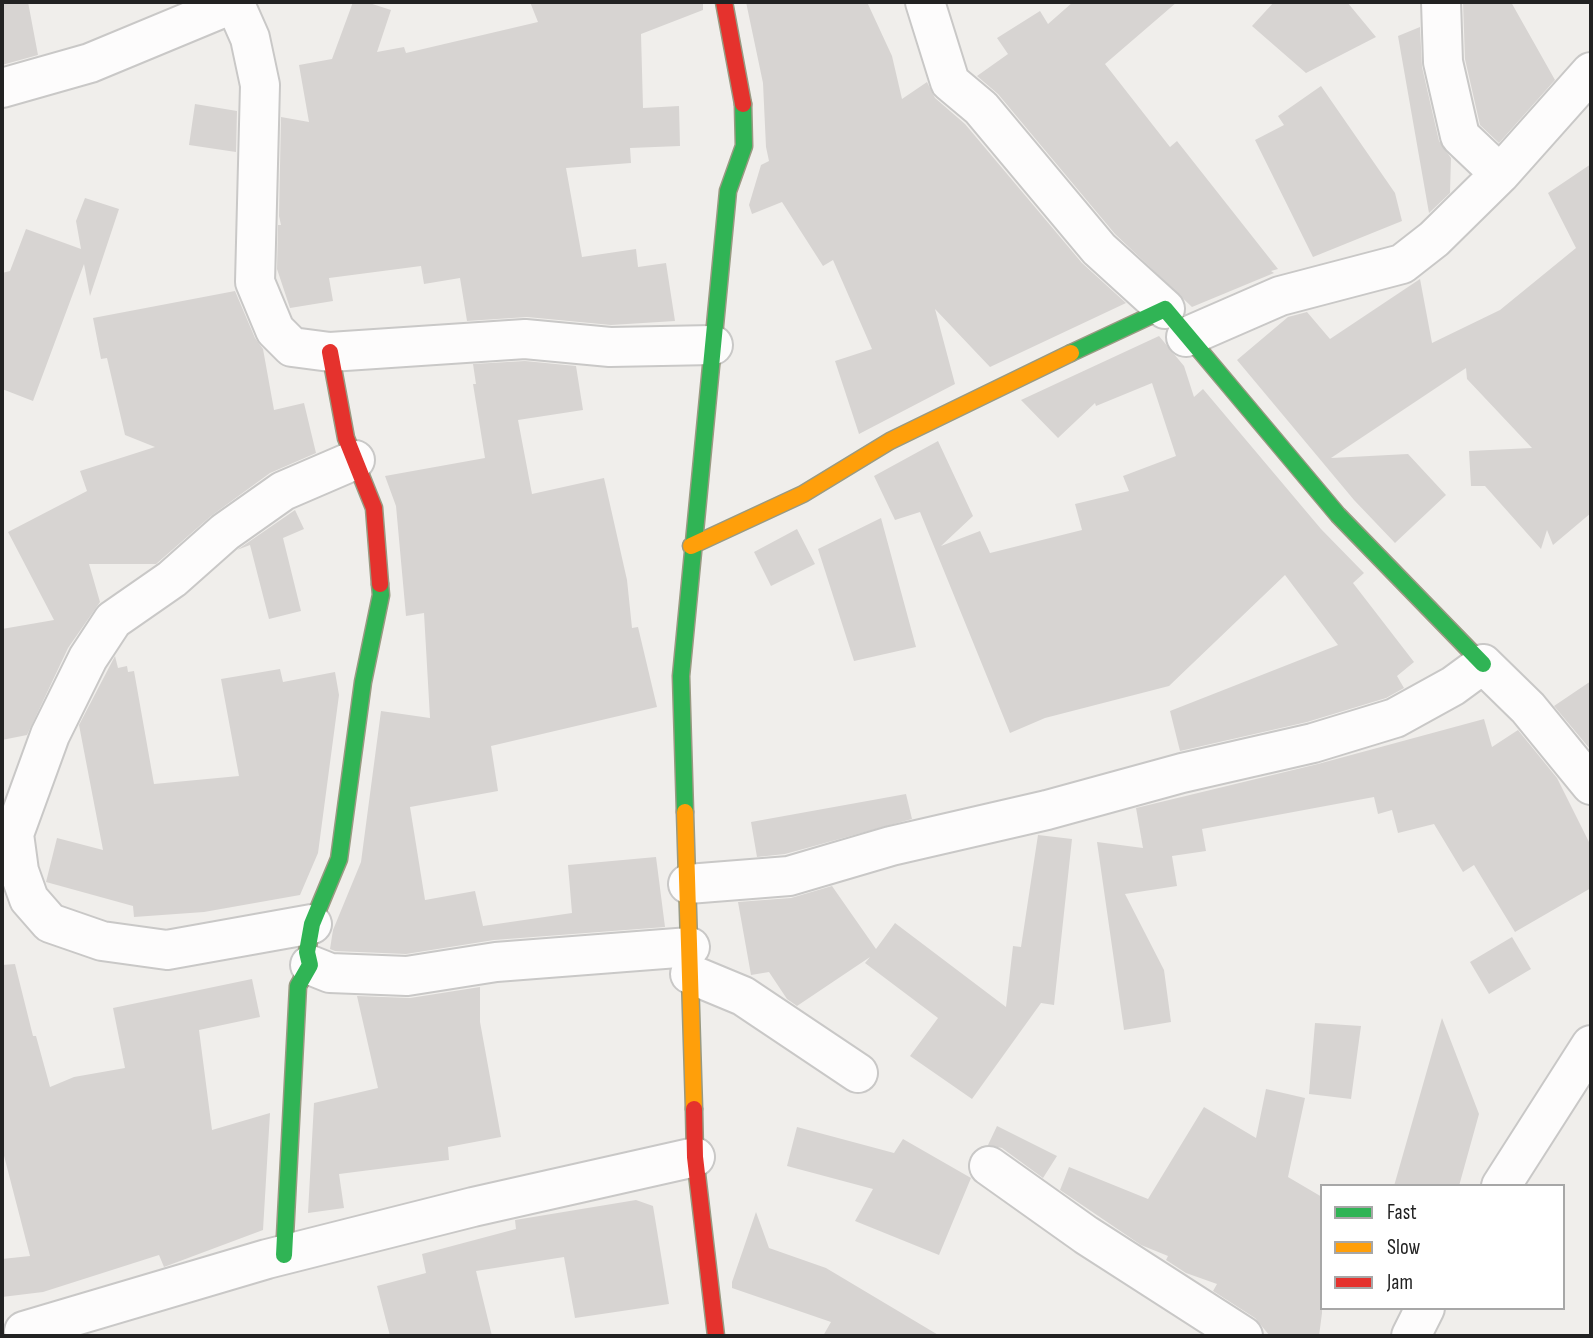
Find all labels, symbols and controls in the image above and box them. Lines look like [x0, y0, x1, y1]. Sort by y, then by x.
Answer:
legend [1320, 1184, 1565, 1310]
text: Fast [1387, 1200, 1417, 1225]
text: Slow [1387, 1235, 1420, 1260]
text: Jam [1387, 1270, 1413, 1295]

